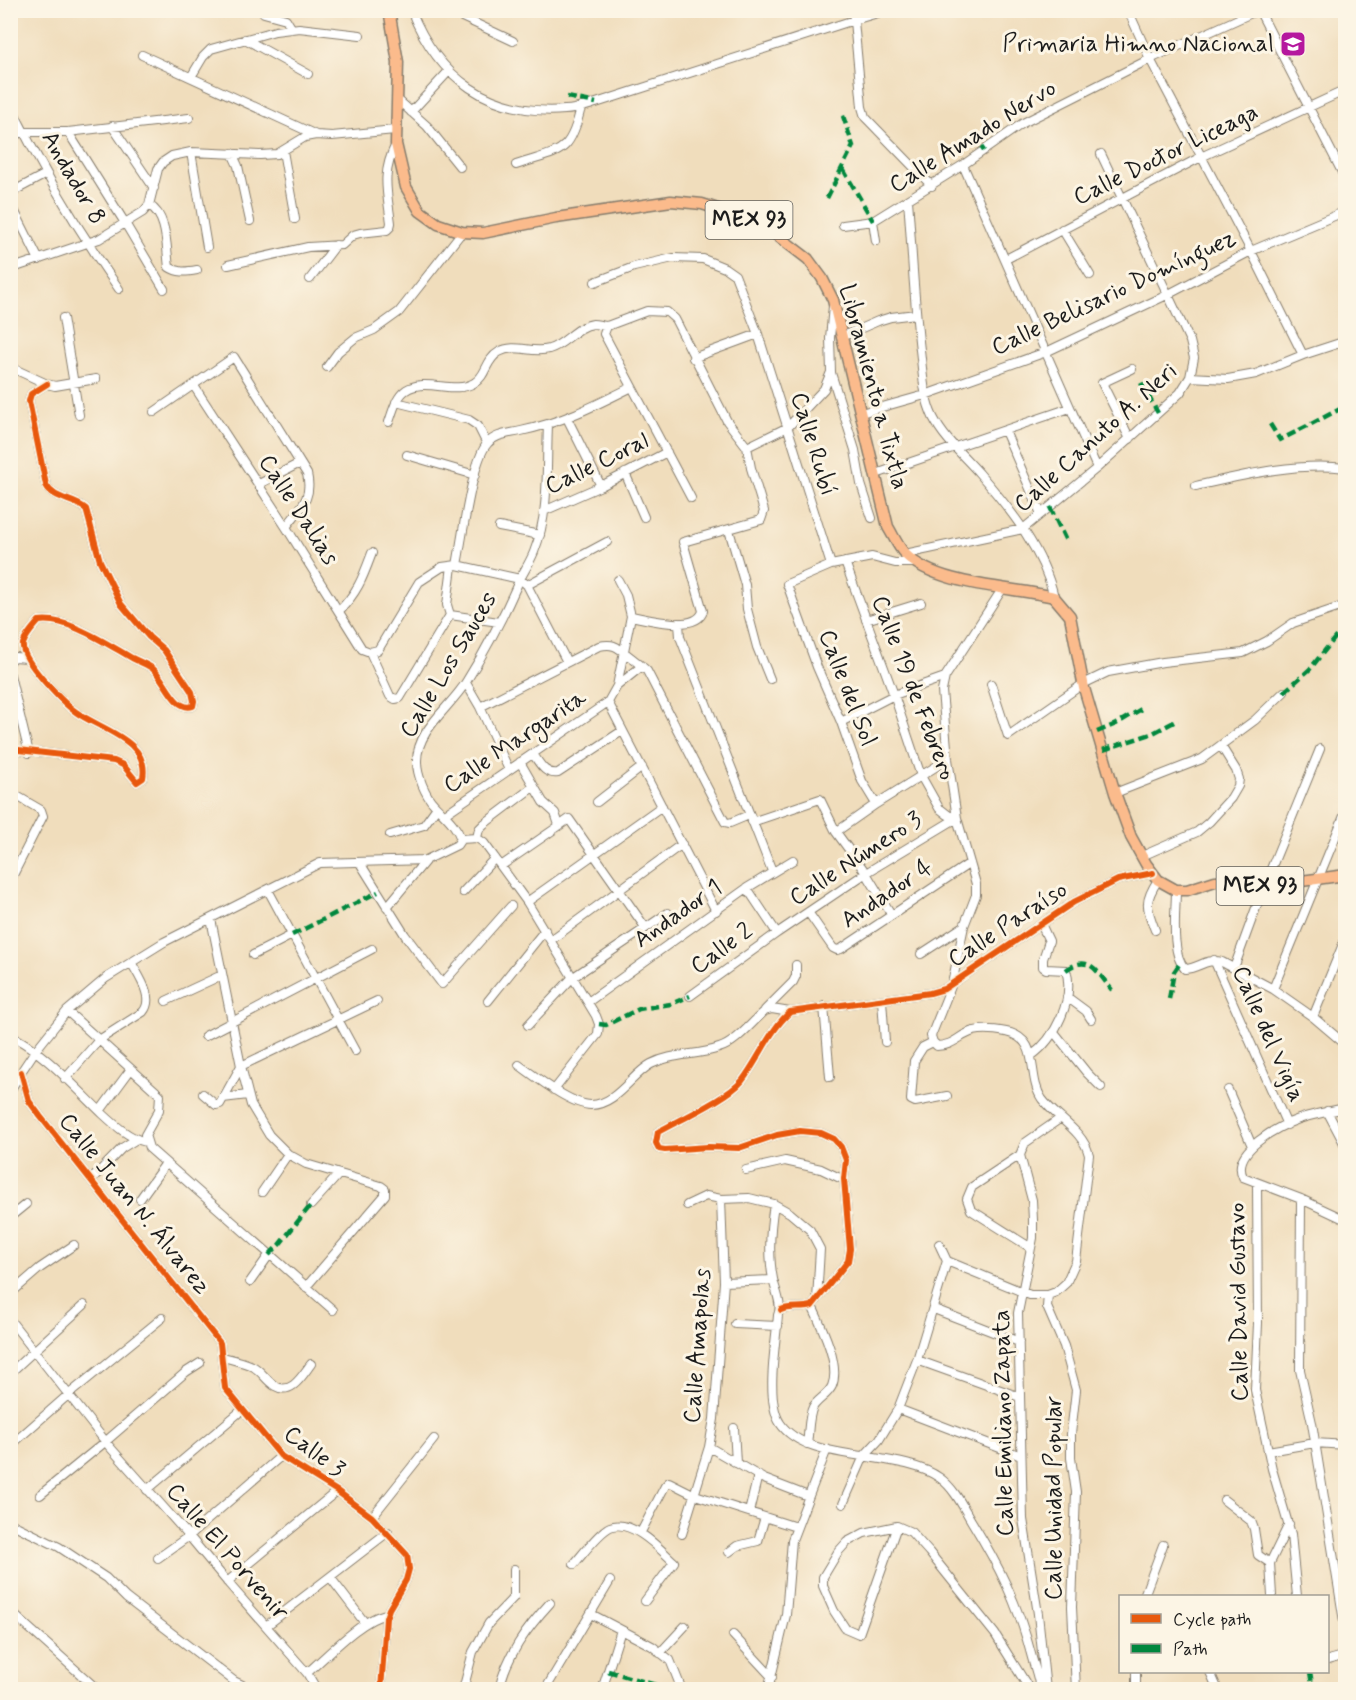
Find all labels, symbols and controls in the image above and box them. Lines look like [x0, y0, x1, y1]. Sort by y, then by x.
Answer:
place label: Primaria Himno Nacional [1003, 29, 1274, 60]
school or university icon: Primaria Himno Nacional [1278, 29, 1308, 59]
street label: Calle Amado Nervo [884, 73, 1062, 201]
street label: Calle Doctor Liceaga [1068, 97, 1264, 213]
street label: Andador 8 [34, 125, 112, 231]
road number: MEX 93 [706, 201, 792, 239]
street label: Calle Belisario Domínguez [987, 223, 1242, 366]
street label: Libramiento a Tixtla [831, 281, 915, 493]
street label: Calle Canuto A. Neri [1008, 356, 1184, 520]
street label: Calle Rubí [783, 389, 843, 499]
street label: Calle Coral [540, 426, 654, 502]
street label: Calle Dalias [251, 449, 346, 572]
street label: Calle Los Sauces [393, 586, 505, 744]
street label: Calle 19 de Febrero [864, 591, 962, 785]
street label: Calle del Sol [811, 625, 883, 751]
street label: Calle Margarita [438, 682, 594, 803]
street label: Calle Número 3 [784, 804, 928, 913]
street label: Andador 4 [835, 852, 939, 936]
road number: MEX 93 [1216, 867, 1304, 905]
street label: Andador 1 [628, 872, 728, 956]
street label: Calle Paraíso [942, 875, 1074, 975]
street label: Calle 2 [685, 916, 760, 982]
street label: Calle del Vigía [1224, 961, 1312, 1107]
street label: Calle Juan N. Álvarez [51, 1106, 218, 1301]
street label: Calle David Gustavo [1222, 1202, 1256, 1402]
street label: Calle Amapolas [677, 1267, 719, 1424]
street label: Calle Emiliano Zapata [987, 1309, 1021, 1537]
street label: Calle Unidad Popular [1039, 1396, 1070, 1600]
street label: Calle 3 [277, 1419, 351, 1485]
street label: Calle El Porvenir [159, 1477, 296, 1628]
legend [1119, 1595, 1329, 1673]
text: Cycle path [1173, 1608, 1251, 1632]
text: Path [1173, 1638, 1208, 1662]

